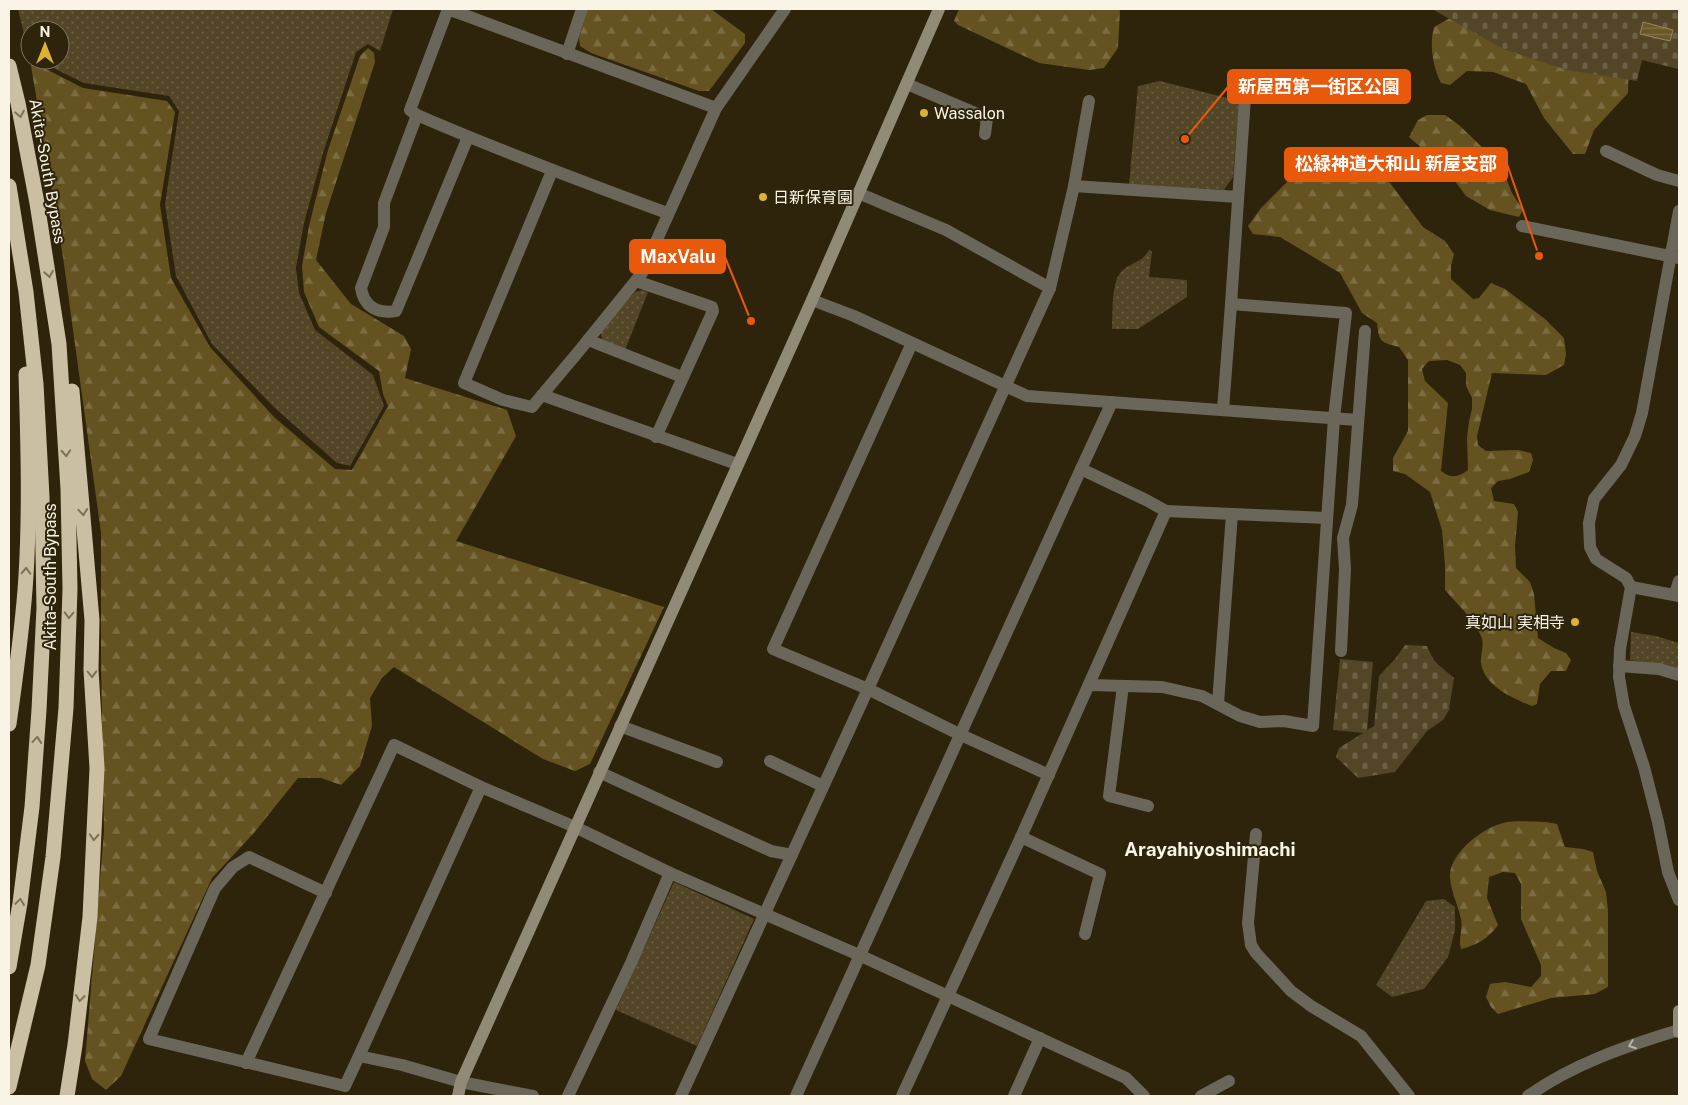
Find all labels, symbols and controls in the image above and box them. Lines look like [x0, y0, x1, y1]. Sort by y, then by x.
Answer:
north arrow [20, 20, 70, 70]
text: N [40, 24, 50, 40]
callout: 新屋西第一街区公園 [1228, 70, 1410, 103]
text: 新屋西第一街区公園 [1238, 76, 1400, 97]
street label: Akita-South Bypass [25, 97, 70, 245]
place label: Wassalon [934, 104, 1005, 123]
marker: Wassalon [918, 107, 930, 119]
one-way arrow [15, 109, 25, 118]
callout: 松緑神道大和山 新屋支部 [1285, 148, 1507, 181]
text: 松緑神道大和山 新屋支部 [1295, 153, 1497, 174]
place label: 日新保育園 [773, 188, 853, 207]
marker: 日新保育園 [757, 191, 769, 203]
callout: MaxValu [630, 240, 725, 273]
text: MaxValu [640, 246, 716, 267]
one-way arrow [43, 269, 53, 278]
one-way arrow [60, 449, 71, 457]
street label: Akita-South Bypass [41, 504, 60, 650]
one-way arrow [78, 509, 89, 517]
one-way arrow [21, 567, 31, 575]
one-way arrow [64, 612, 74, 619]
place label: 真如山 実相寺 [1465, 613, 1565, 632]
marker: 真如山 実相寺 [1569, 616, 1581, 628]
one-way arrow [87, 671, 97, 679]
one-way arrow [31, 736, 42, 744]
one-way arrow [89, 833, 99, 841]
district label: Arayahiyoshimachi [1124, 838, 1296, 860]
one-way arrow [14, 898, 24, 906]
one-way arrow [75, 995, 86, 1003]
one-way arrow [1628, 1039, 1637, 1049]

